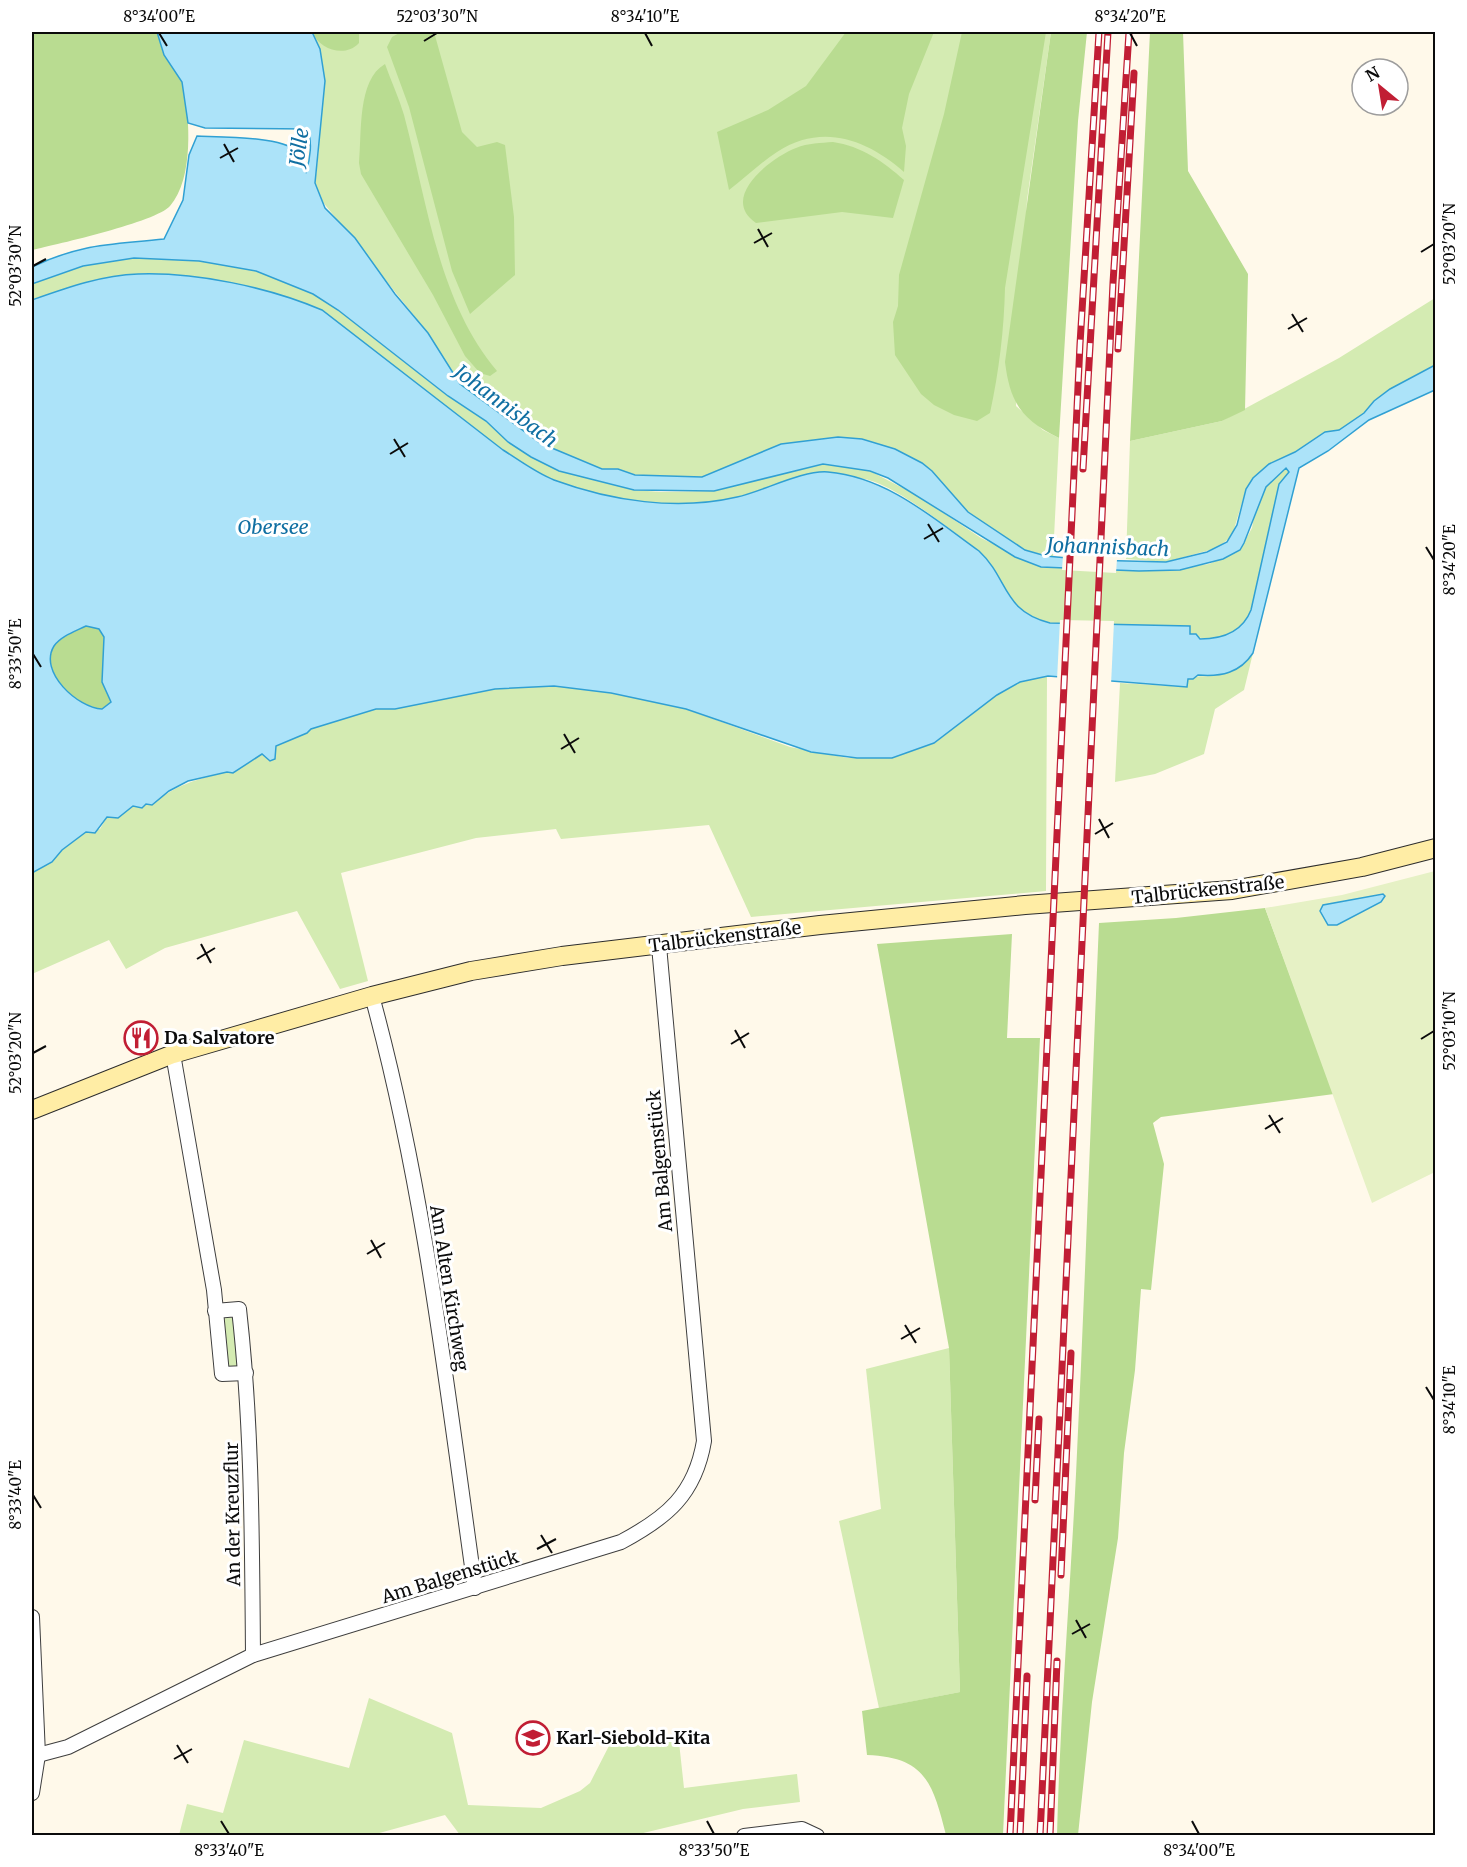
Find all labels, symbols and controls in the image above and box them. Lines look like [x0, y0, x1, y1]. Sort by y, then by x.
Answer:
text: 8°34'00"E [123, 7, 195, 26]
text: 52°03'30"N [396, 7, 478, 26]
text: 8°34'10"E [611, 7, 680, 26]
text: 8°34'20"E [1095, 7, 1166, 26]
north arrow [1350, 57, 1410, 117]
text: N [1362, 62, 1383, 86]
water label: Jölle [283, 126, 314, 170]
text: 52°03'20"N [1440, 203, 1459, 285]
text: 52°03'30"N [6, 225, 25, 307]
water label: Johannisbach [448, 357, 563, 453]
water label: Obersee [237, 514, 309, 539]
text: 8°34'20"E [1440, 524, 1459, 595]
water label: Johannisbach [1044, 532, 1170, 561]
text: 8°33'50"E [6, 618, 25, 689]
street label: Talbrückenstraße [1130, 870, 1285, 909]
street label: Talbrückenstraße [647, 916, 803, 957]
text: 52°03'10"N [1440, 991, 1459, 1071]
text: 52°03'20"N [6, 1012, 25, 1094]
restaurant icon: Da Salvatore [123, 1020, 159, 1056]
place label: Da Salvatore [164, 1026, 275, 1049]
street label: Am Balgenstück [642, 1089, 677, 1234]
street label: Am Alten Kirchweg [425, 1202, 474, 1373]
text: 8°34'10"E [1440, 1365, 1459, 1434]
street label: An der Kreuzflur [220, 1441, 245, 1588]
text: 8°33'40"E [6, 1460, 25, 1530]
street label: Am Balgenstück [378, 1545, 522, 1609]
school or university icon: Karl-Siebold-Kita [515, 1720, 551, 1756]
place label: Karl-Siebold-Kita [556, 1726, 710, 1749]
text: 8°33'40"E [194, 1841, 264, 1860]
text: 8°33'50"E [679, 1841, 750, 1860]
text: 8°34'00"E [1163, 1841, 1235, 1860]

